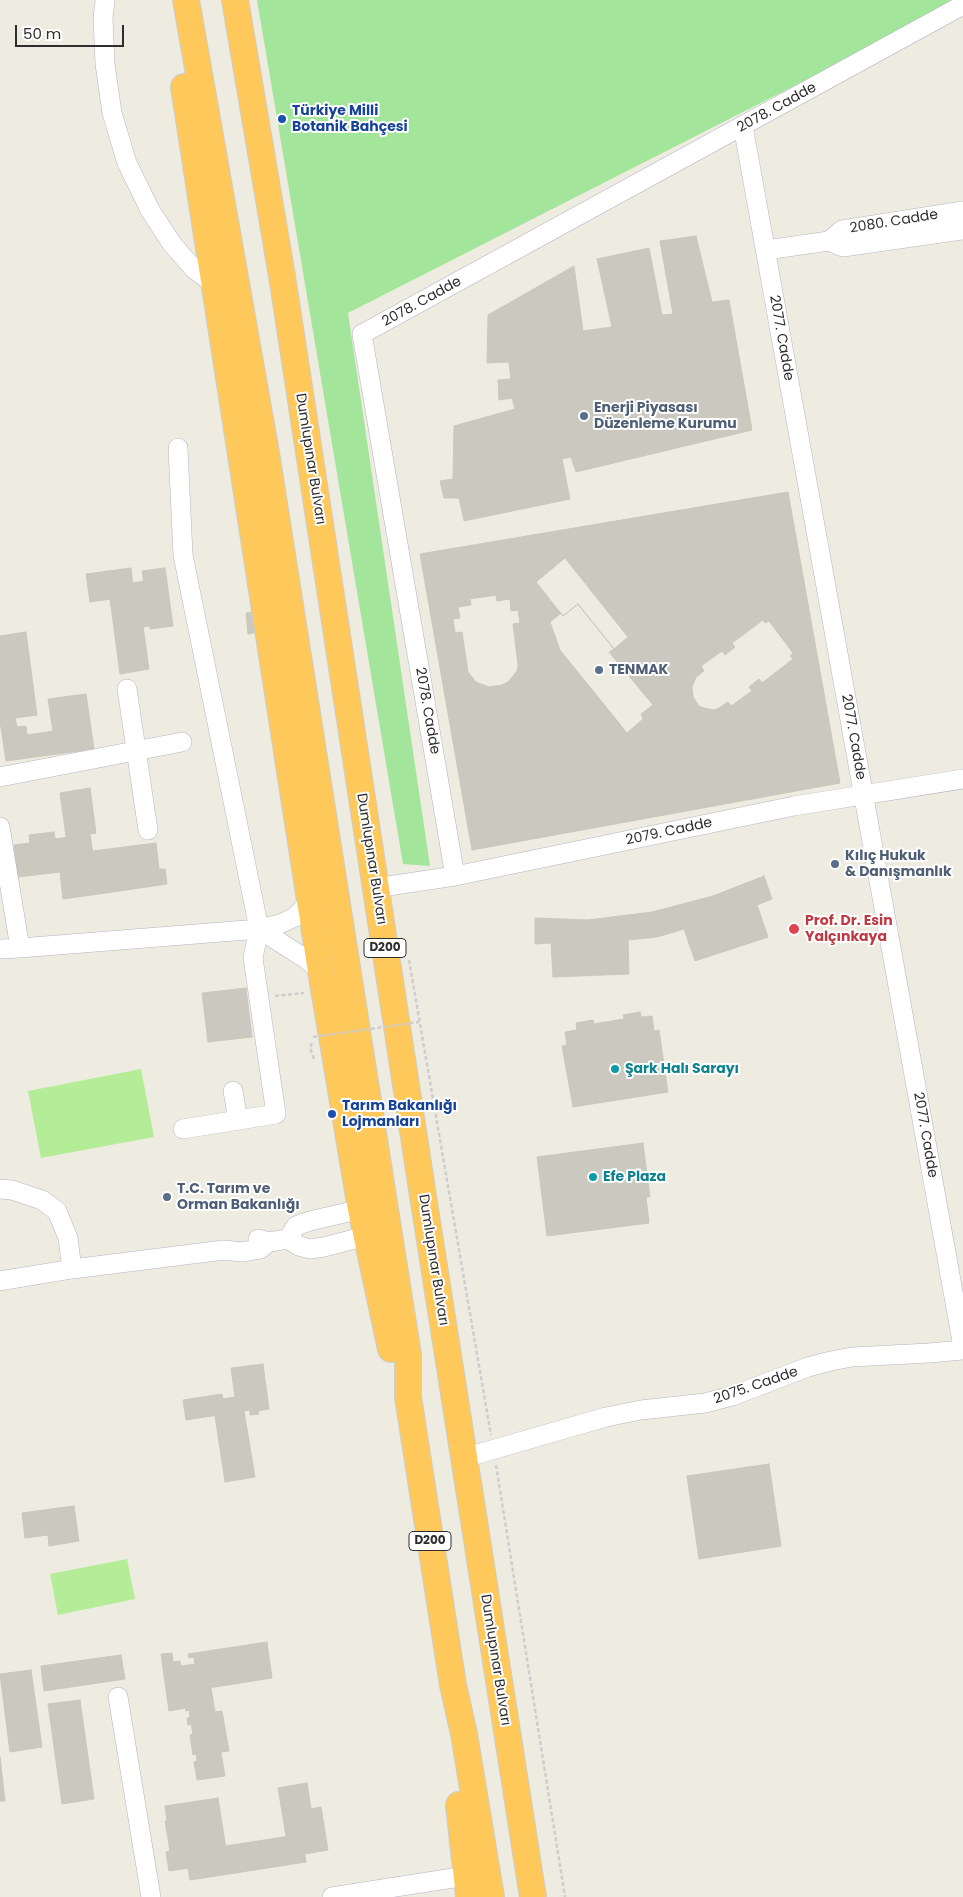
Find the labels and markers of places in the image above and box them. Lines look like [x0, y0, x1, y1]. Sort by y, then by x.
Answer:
place label: Türkiye Milli Botanik Bahçesi [292, 103, 408, 136]
marker: Türkiye Milli Botanik Bahçesi [276, 113, 288, 125]
place label: Enerji Piyasası Düzenleme Kurumu [594, 400, 737, 432]
marker: Enerji Piyasası Düzenleme Kurumu [578, 410, 590, 422]
place label: TENMAK [609, 662, 668, 678]
marker: TENMAK [593, 664, 605, 676]
place label: Kılıç Hukuk & Danışmanlık [845, 848, 952, 880]
marker: Kılıç Hukuk & Danışmanlık [829, 858, 841, 870]
place label: Prof. Dr. Esin Yalçınkaya [805, 913, 893, 946]
marker: Prof. Dr. Esin Yalçınkaya [787, 922, 801, 936]
place label: Şark Halı Sarayı [625, 1061, 739, 1077]
marker: Şark Halı Sarayı [609, 1063, 621, 1075]
place label: Tarım Bakanlığı Lojmanları [342, 1098, 457, 1130]
marker: Tarım Bakanlığı Lojmanları [326, 1108, 338, 1120]
place label: Efe Plaza [603, 1169, 666, 1185]
marker: Efe Plaza [587, 1171, 599, 1183]
place label: T.C. Tarım ve Orman Bakanlığı [177, 1181, 300, 1214]
marker: T.C. Tarım ve Orman Bakanlığı [161, 1191, 173, 1203]

